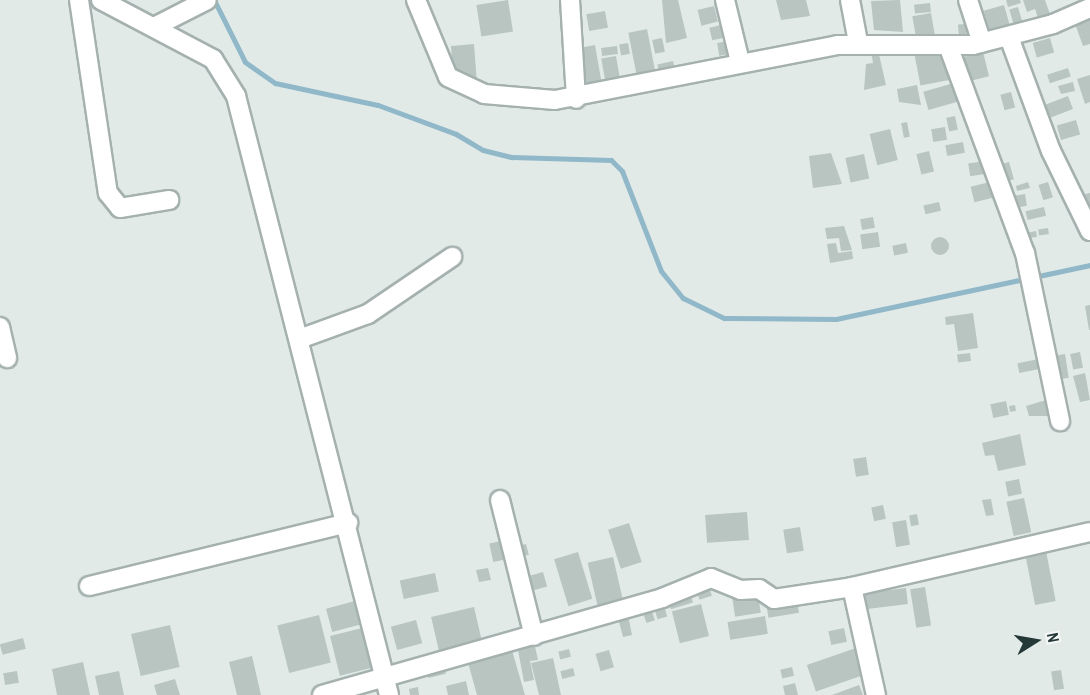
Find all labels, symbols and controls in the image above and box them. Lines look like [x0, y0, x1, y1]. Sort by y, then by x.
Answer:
north arrow [1006, 611, 1066, 671]
text: N [1042, 631, 1065, 644]

